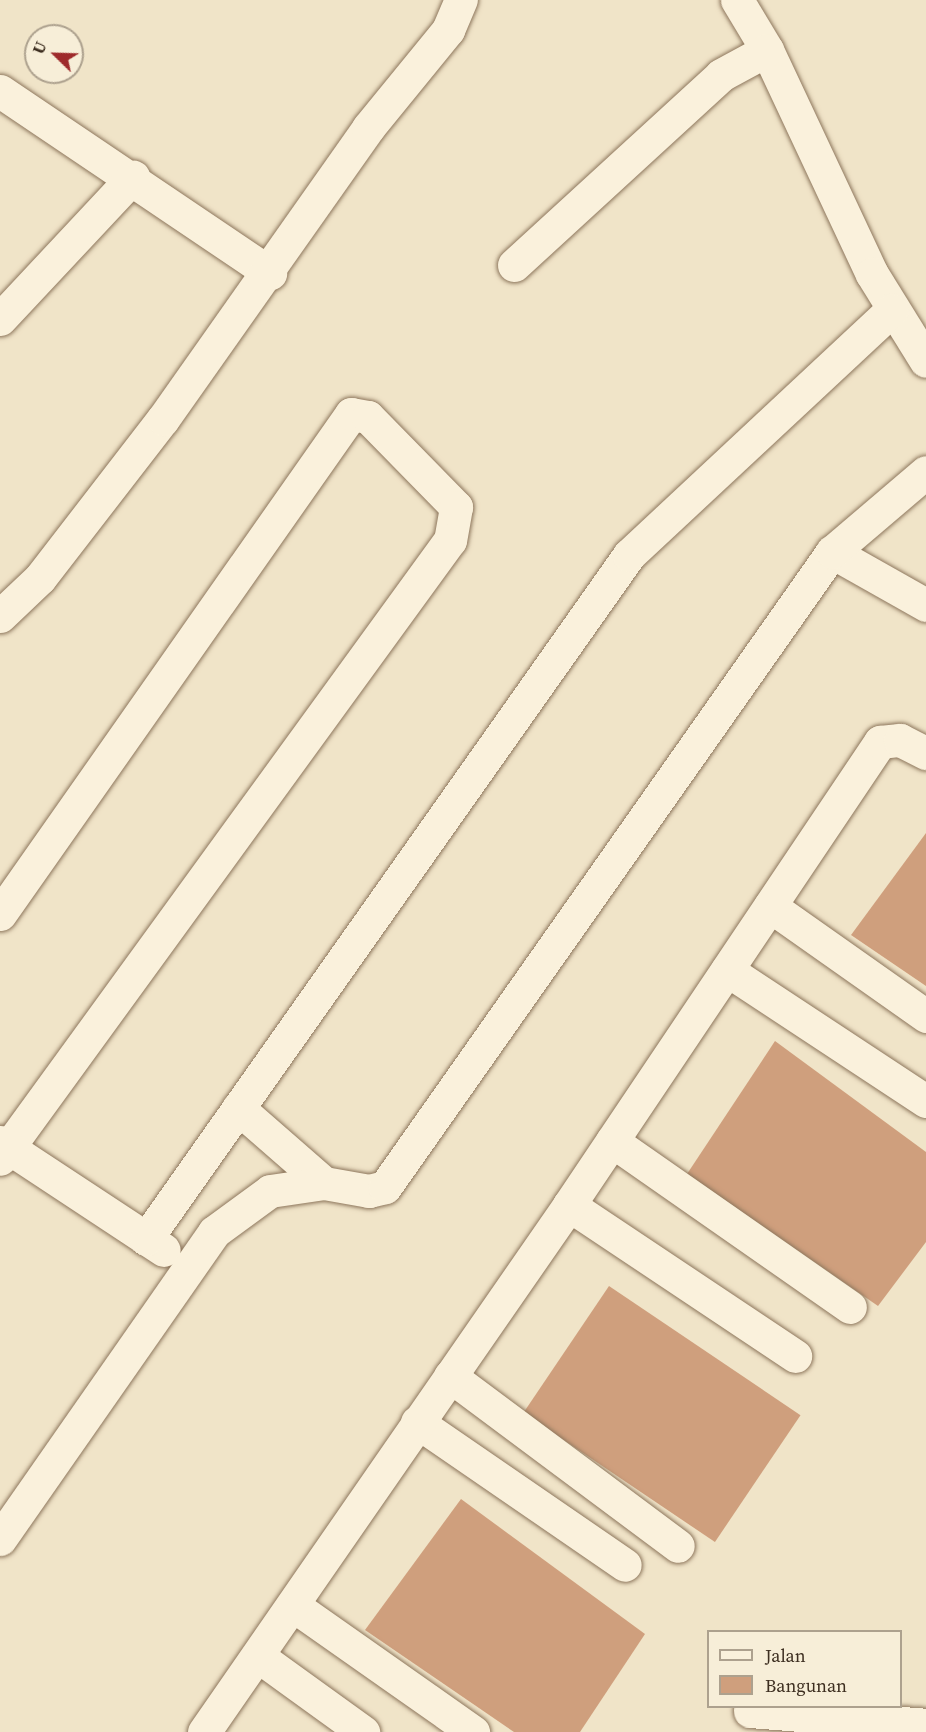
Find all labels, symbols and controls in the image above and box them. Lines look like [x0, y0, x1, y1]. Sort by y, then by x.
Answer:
north arrow [24, 24, 84, 84]
text: U [27, 38, 52, 57]
legend [707, 1630, 902, 1708]
text: Jalan [765, 1643, 806, 1668]
text: Bangunan [765, 1673, 847, 1698]

